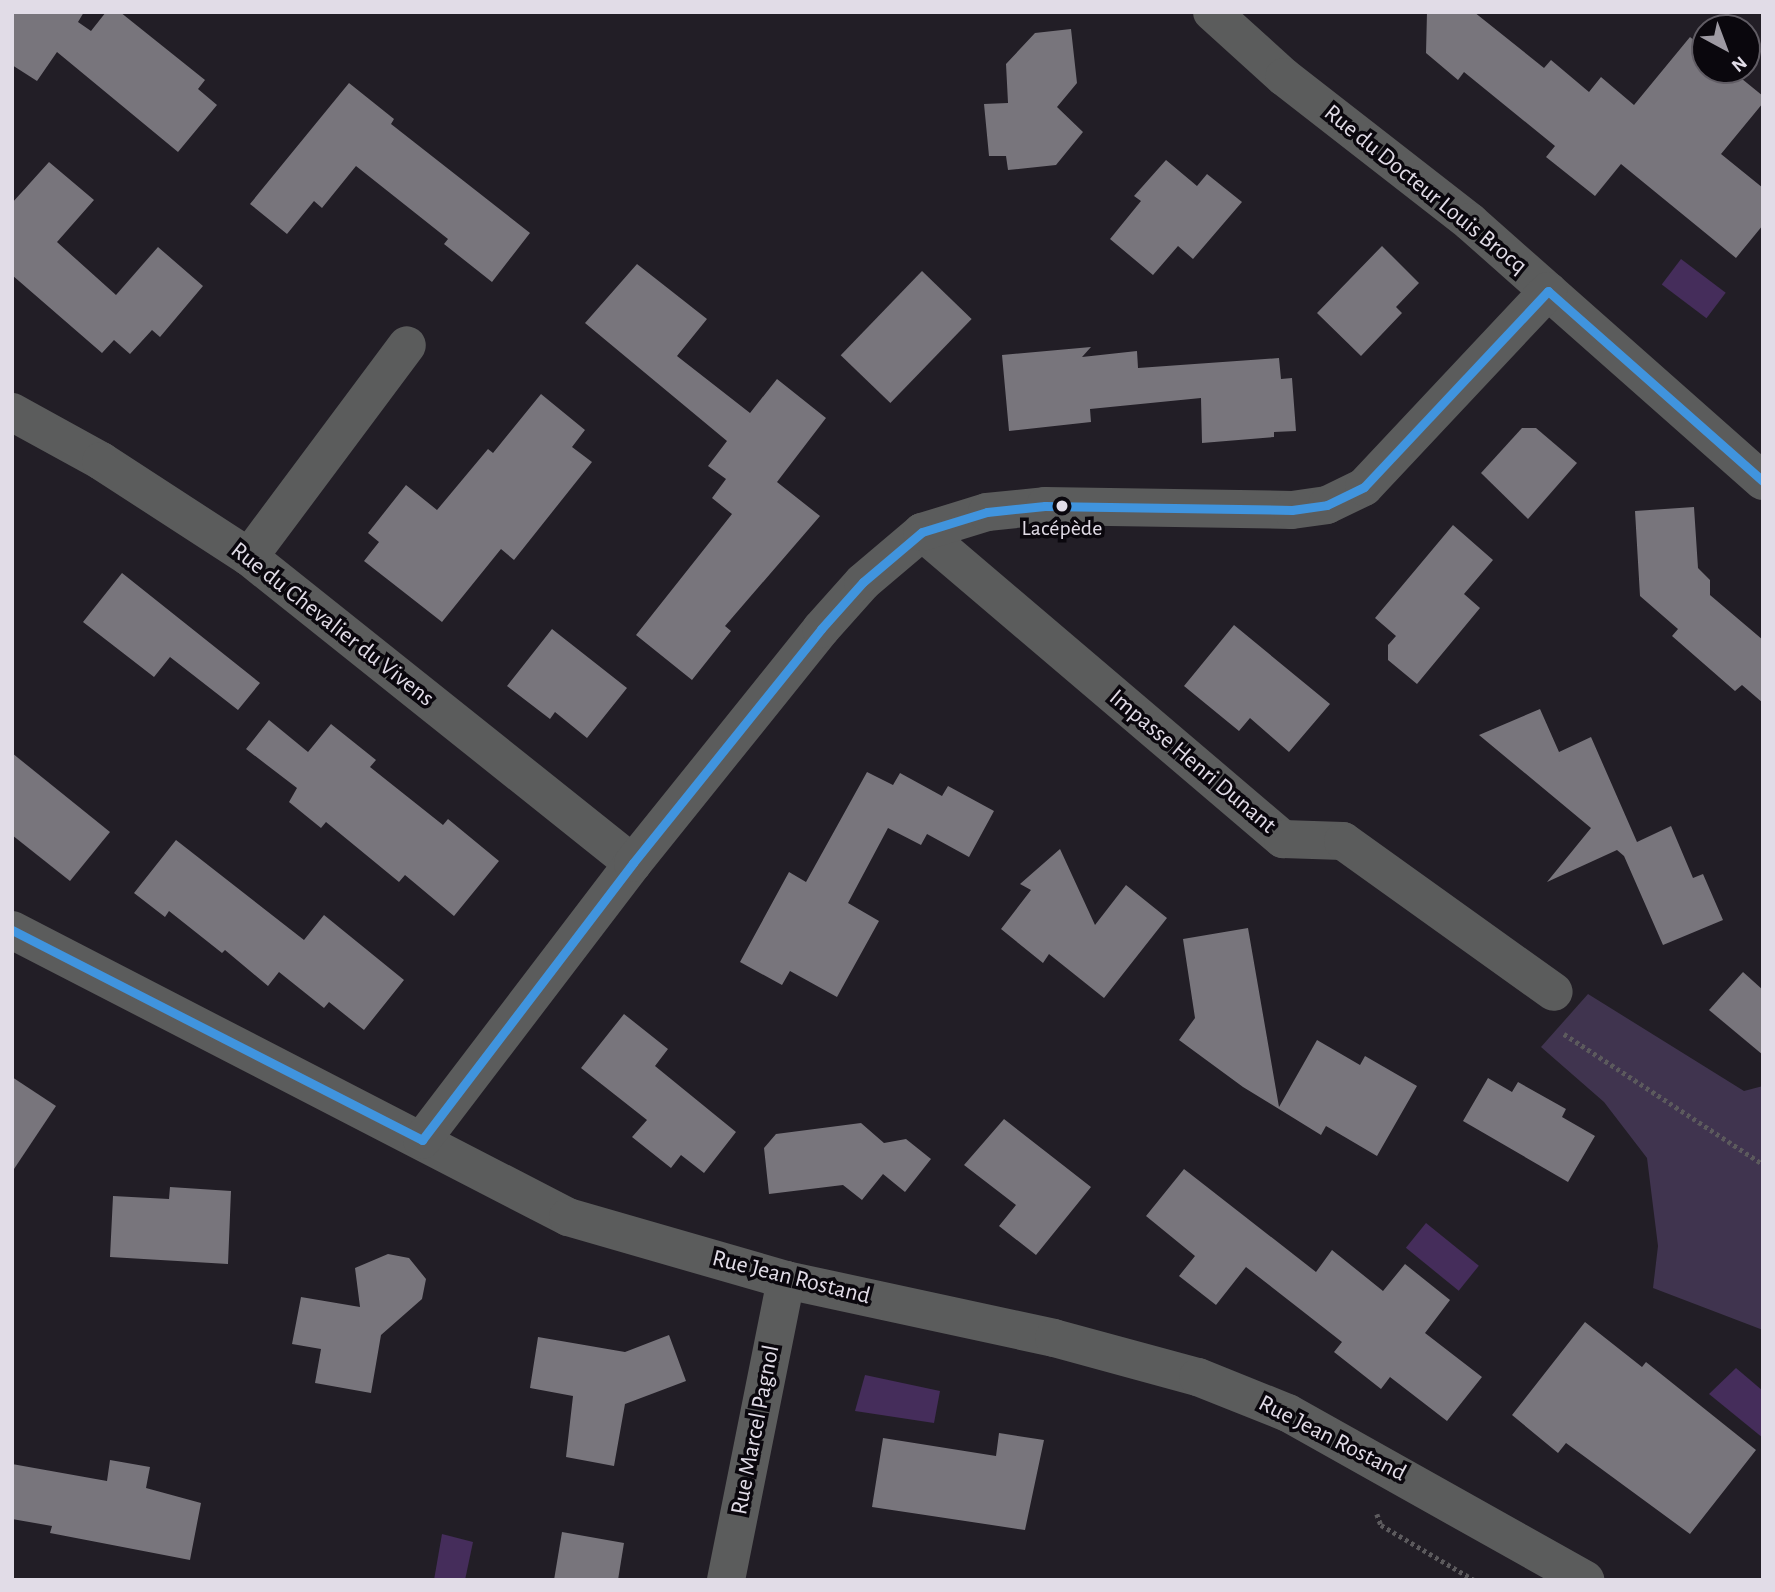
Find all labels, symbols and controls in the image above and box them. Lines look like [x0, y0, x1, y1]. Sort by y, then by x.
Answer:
north arrow [1691, 14, 1761, 84]
text: N [1728, 52, 1750, 75]
street label: Rue du Docteur Louis Brocq [1318, 99, 1532, 281]
marker: Lacépède [1055, 499, 1069, 513]
place label: Lacépède [1022, 516, 1102, 542]
street label: Rue du Chevalier du Vivens [225, 537, 439, 713]
street label: Impasse Henri Dunant [1103, 684, 1281, 840]
street label: Rue Jean Rostand [709, 1244, 873, 1312]
street label: Rue Marcel Pagnol [725, 1343, 787, 1517]
street label: Rue Jean Rostand [1253, 1389, 1411, 1489]

